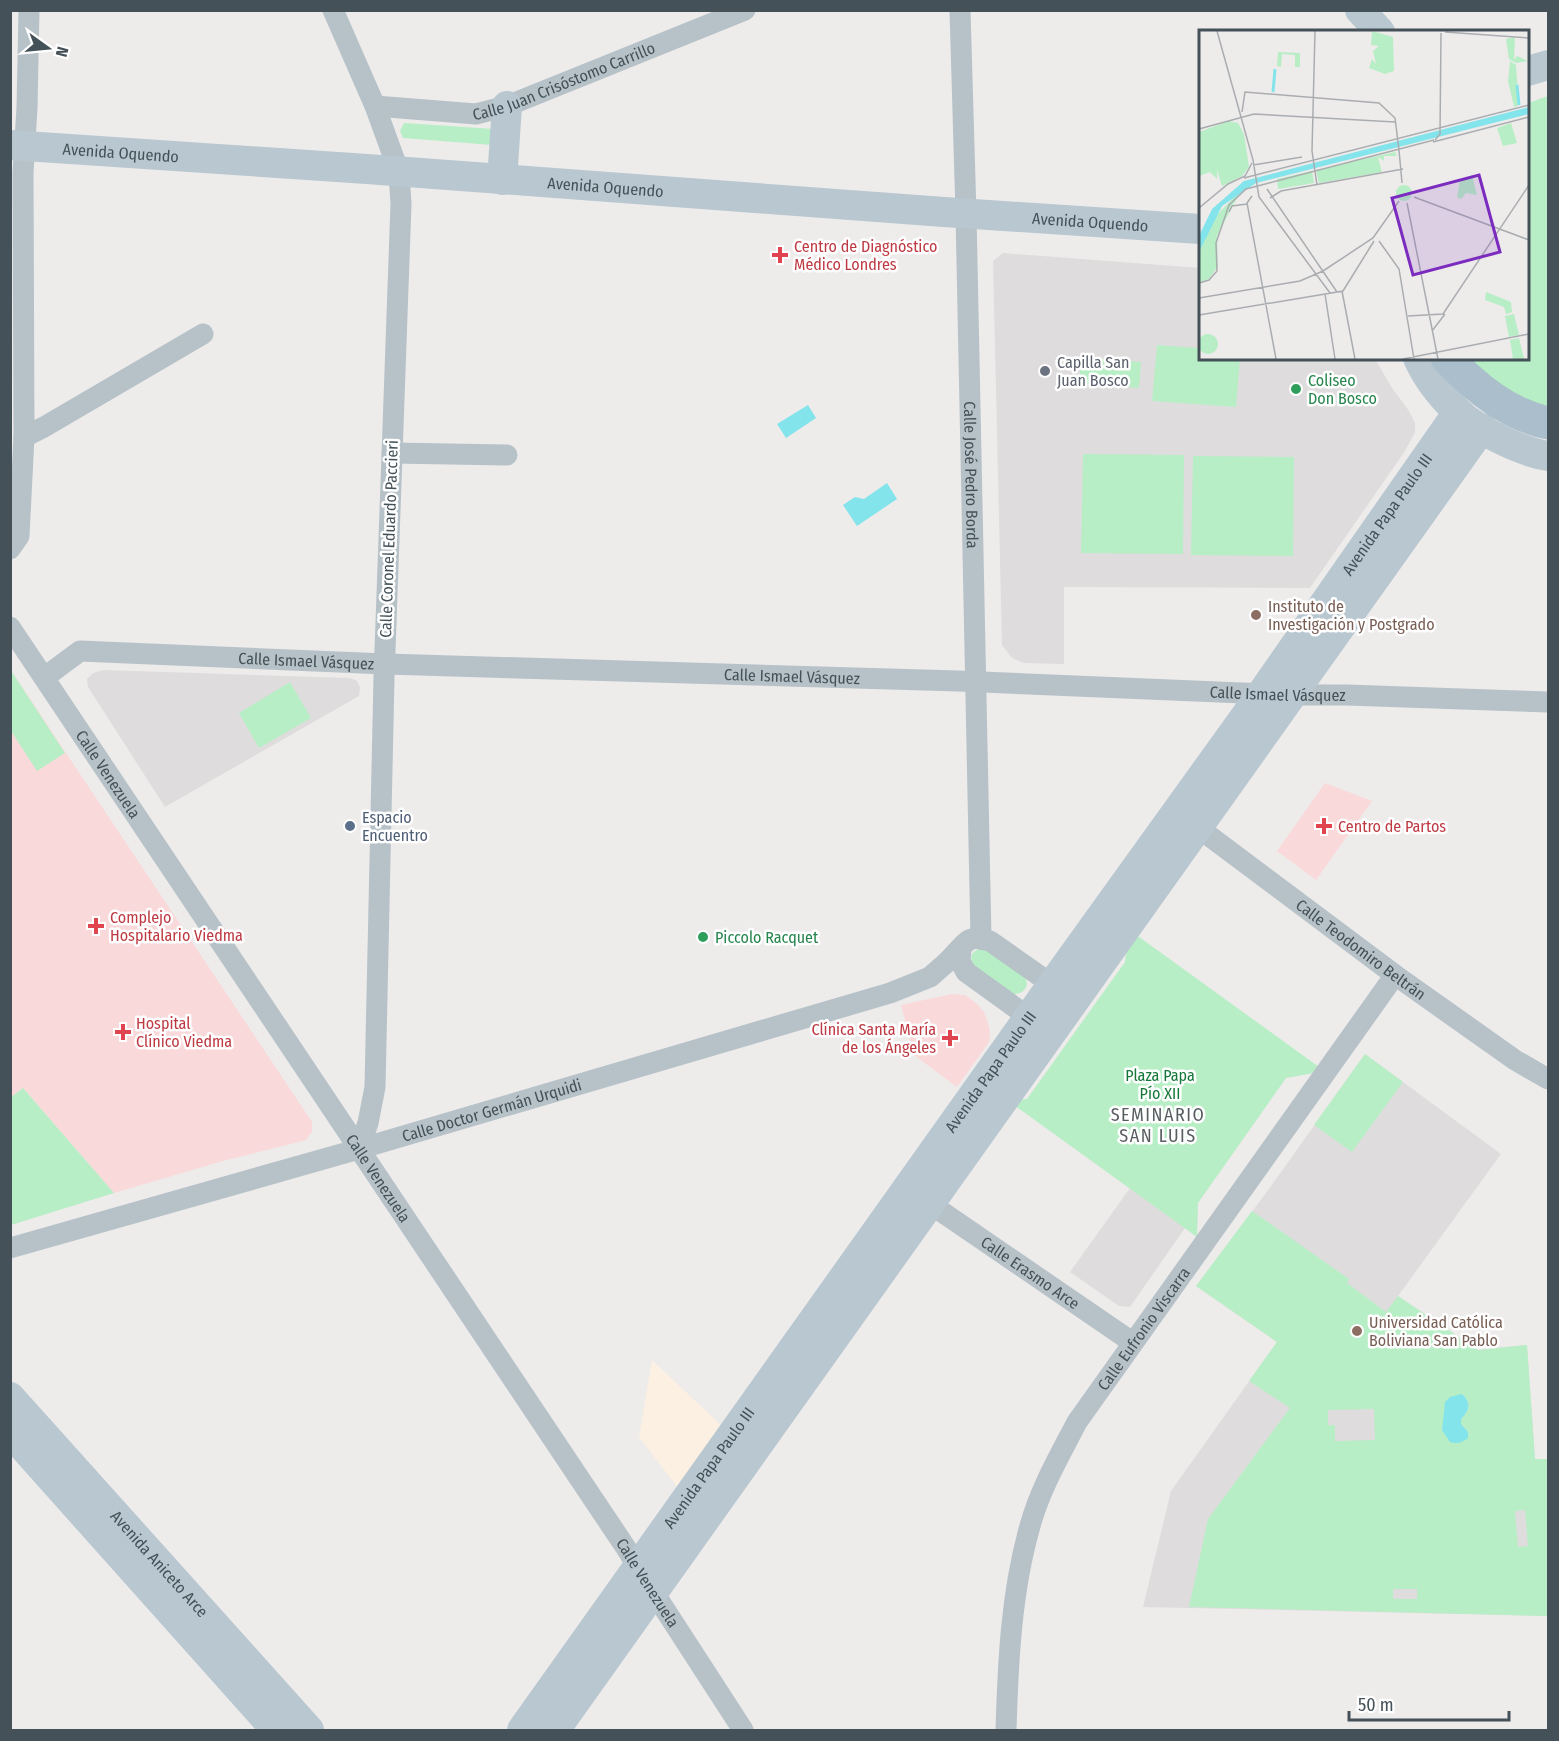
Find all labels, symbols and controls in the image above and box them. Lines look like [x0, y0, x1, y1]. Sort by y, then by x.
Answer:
north arrow [18, 18, 78, 78]
inset map [1199, 30, 1529, 360]
street label: Calle Juan Crisóstomo Carrillo [470, 38, 658, 124]
text: N [52, 45, 72, 59]
street label: Avenida Oquendo [62, 139, 179, 166]
street label: Avenida Oquendo [547, 173, 664, 201]
street label: Avenida Oquendo [1032, 208, 1149, 235]
place label: Centro de Diagnóstico Médico Londres [794, 237, 937, 274]
marker: Centro de Diagnóstico Médico Londres [771, 246, 789, 264]
place label: Capilla San Juan Bosco [1057, 353, 1130, 390]
marker: Capilla San Juan Bosco [1038, 364, 1052, 378]
place label: Coliseo Don Bosco [1308, 371, 1377, 408]
marker: Coliseo Don Bosco [1289, 382, 1303, 396]
street label: Calle José Pedro Borda [960, 401, 982, 549]
street label: Calle Coronel Eduardo Paccieri [376, 440, 402, 638]
street label: Avenida Papa Paulo III [1338, 450, 1436, 579]
place label: Instituto de Investigación y Postgrado [1268, 597, 1435, 634]
marker: Instituto de Investigación y Postgrado [1249, 608, 1263, 622]
street label: Calle Ismael Vásquez [238, 648, 375, 673]
street label: Calle Ismael Vásquez [724, 665, 860, 688]
street label: Calle Ismael Vásquez [1209, 682, 1346, 705]
street label: Calle Venezuela [72, 726, 145, 822]
place label: Espacio Encuentro [362, 808, 428, 845]
marker: Centro de Partos [1315, 817, 1333, 835]
place label: Centro de Partos [1338, 817, 1446, 836]
marker: Espacio Encuentro [343, 819, 357, 833]
street label: Calle Teodomiro Beltrán [1292, 895, 1430, 1003]
place label: Complejo Hospitalario Viedma [110, 908, 243, 945]
marker: Complejo Hospitalario Viedma [87, 917, 105, 935]
place label: Piccolo Racquet [715, 928, 819, 947]
marker: Piccolo Racquet [696, 930, 710, 944]
street label: Avenida Papa Paulo III [941, 1007, 1040, 1136]
place label: Hospital Clínico Viedma [136, 1014, 232, 1051]
place label: Clínica Santa María de los Ángeles [811, 1020, 936, 1057]
marker: Hospital Clínico Viedma [114, 1023, 132, 1041]
marker: Clínica Santa María de los Ángeles [941, 1029, 959, 1047]
park label: Plaza Papa Pío XII [1125, 1066, 1195, 1103]
street label: Calle Doctor Germán Urquidi [400, 1075, 584, 1145]
district label: SEMINARIO SAN LUIS [1111, 1104, 1205, 1147]
street label: Calle Venezuela [342, 1130, 415, 1226]
street label: Calle Erasmo Arce [978, 1232, 1083, 1313]
street label: Calle Eufronio Viscarra [1093, 1263, 1194, 1394]
place label: Universidad Católica Boliviana San Pablo [1369, 1313, 1503, 1350]
marker: Universidad Católica Boliviana San Pablo [1350, 1324, 1364, 1338]
street label: Avenida Papa Paulo III [659, 1403, 758, 1532]
street label: Avenida Aniceto Arce [107, 1506, 212, 1621]
street label: Calle Venezuela [613, 1534, 683, 1631]
scale bar [1349, 1684, 1510, 1722]
text: 50 m [1358, 1694, 1394, 1716]

